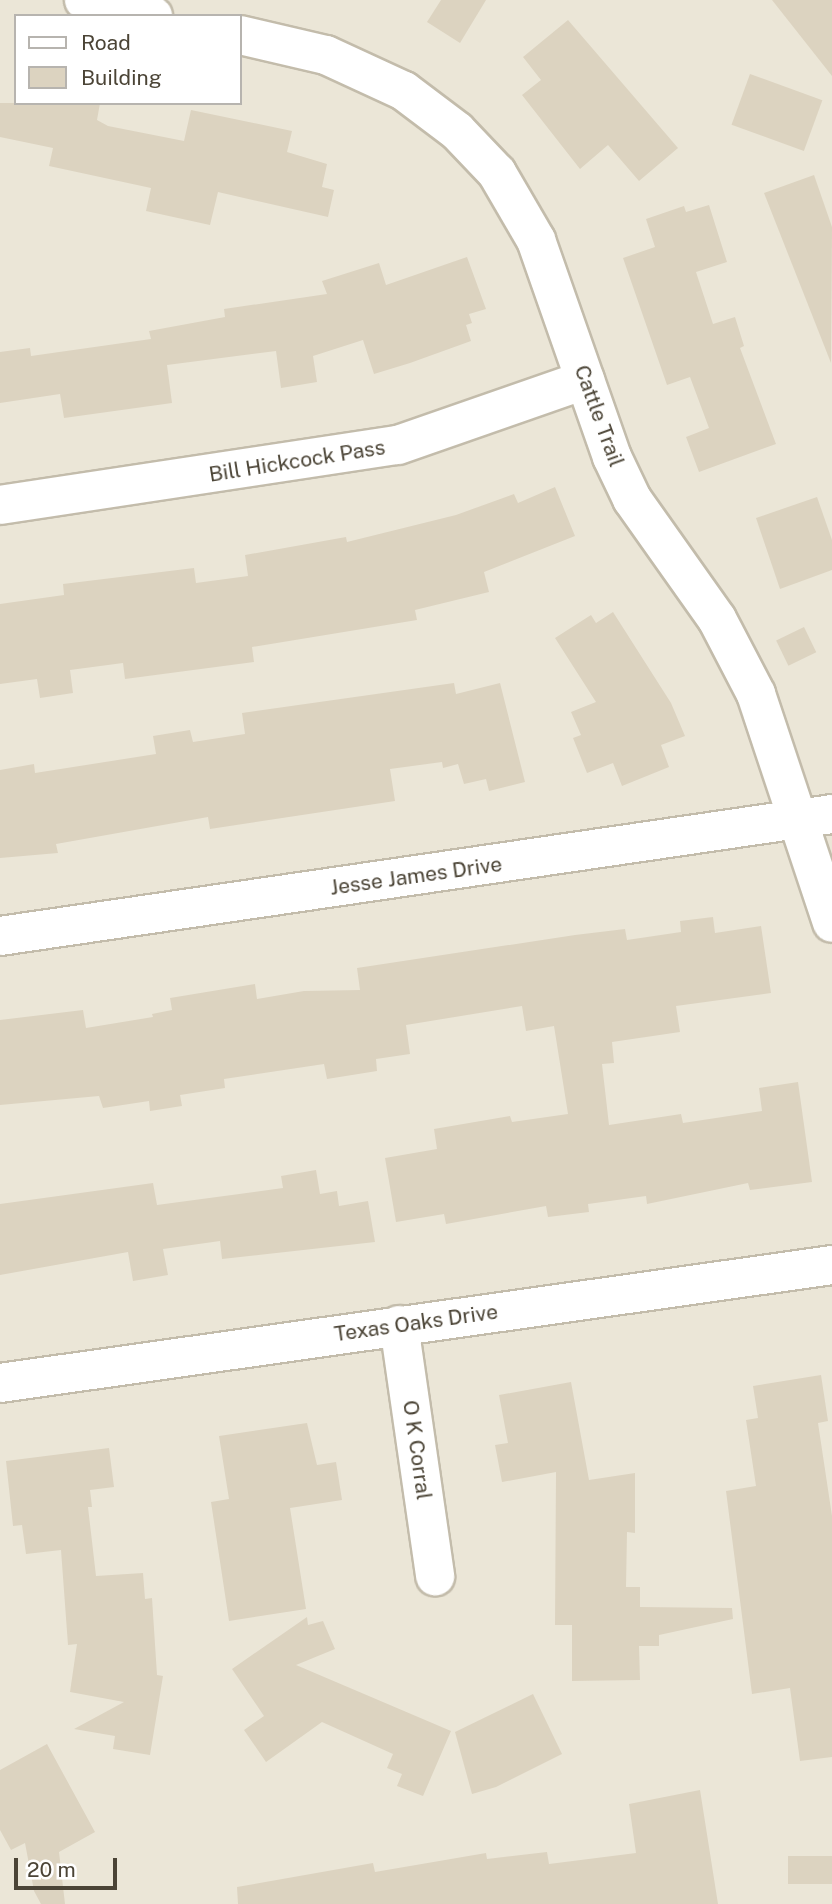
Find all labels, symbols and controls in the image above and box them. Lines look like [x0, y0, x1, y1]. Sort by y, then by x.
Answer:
legend [14, 14, 242, 105]
text: Road [81, 30, 131, 55]
text: Building [81, 65, 162, 90]
street label: Cattle Trail [569, 362, 629, 470]
street label: Bill Hickcock Pass [207, 435, 387, 487]
street label: Jesse James Drive [328, 851, 504, 901]
street label: Texas Oaks Drive [332, 1299, 500, 1347]
street label: O K Corral [398, 1399, 436, 1501]
scale bar [18, 1844, 121, 1888]
text: 20 m [27, 1857, 76, 1882]

